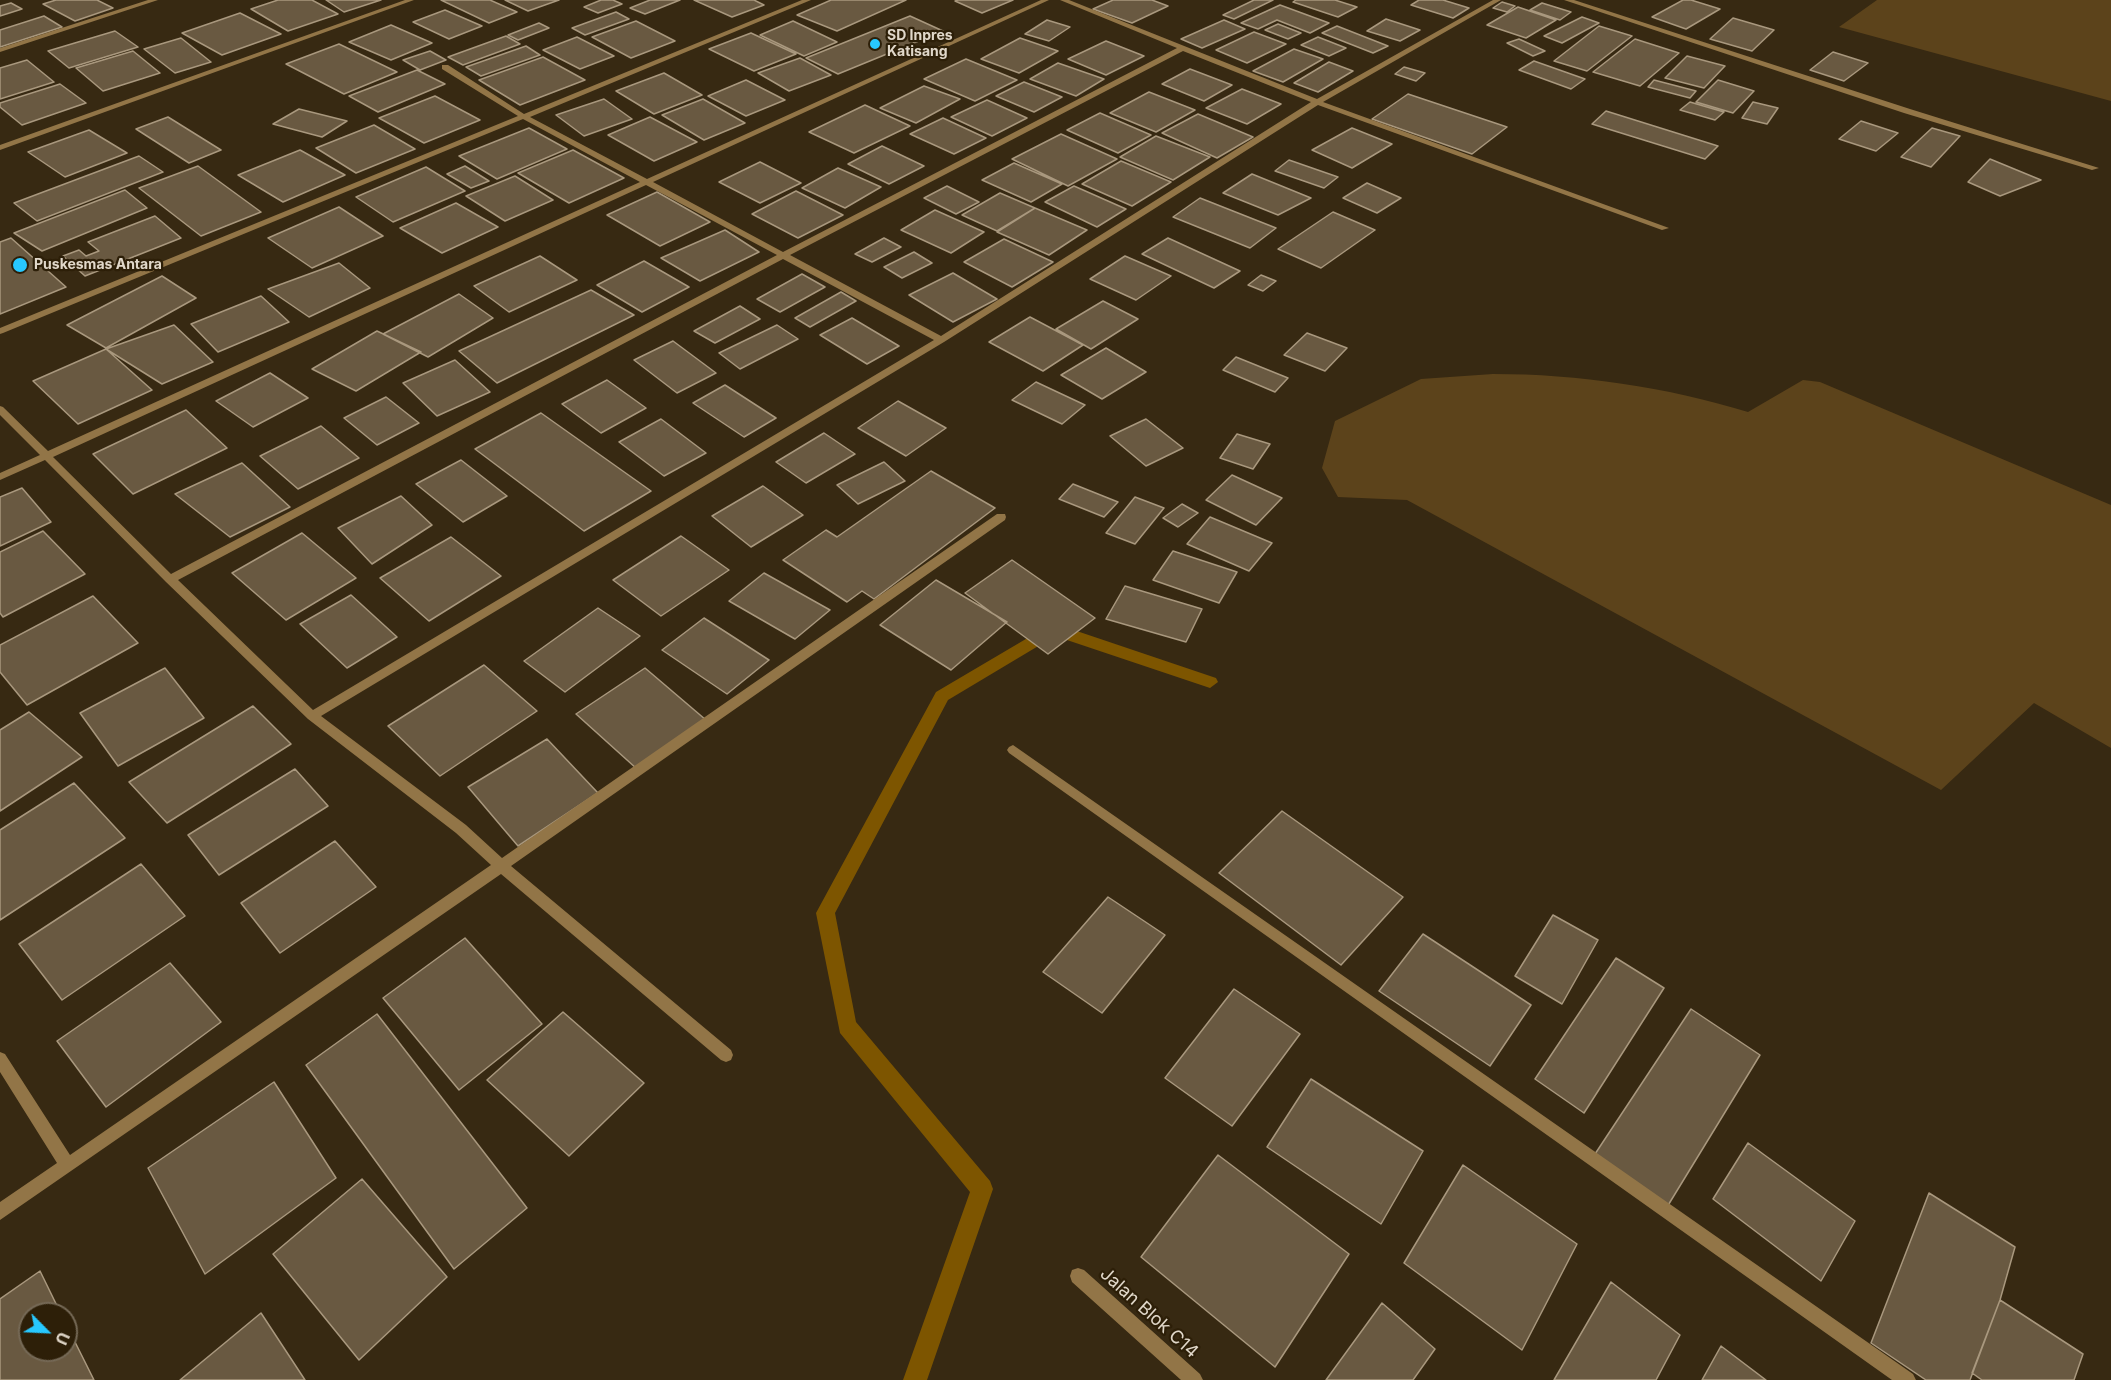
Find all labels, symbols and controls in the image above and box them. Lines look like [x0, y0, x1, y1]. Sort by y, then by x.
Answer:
place label: SD Inpres Katisang [887, 28, 953, 60]
marker: SD Inpres Katisang [868, 37, 882, 51]
marker: Puskesmas Antara [11, 256, 29, 274]
place label: Puskesmas Antara [34, 257, 162, 273]
street label: Jalan Blok C14 [1096, 1263, 1202, 1363]
north arrow [18, 1302, 78, 1362]
text: U [51, 1329, 74, 1348]

